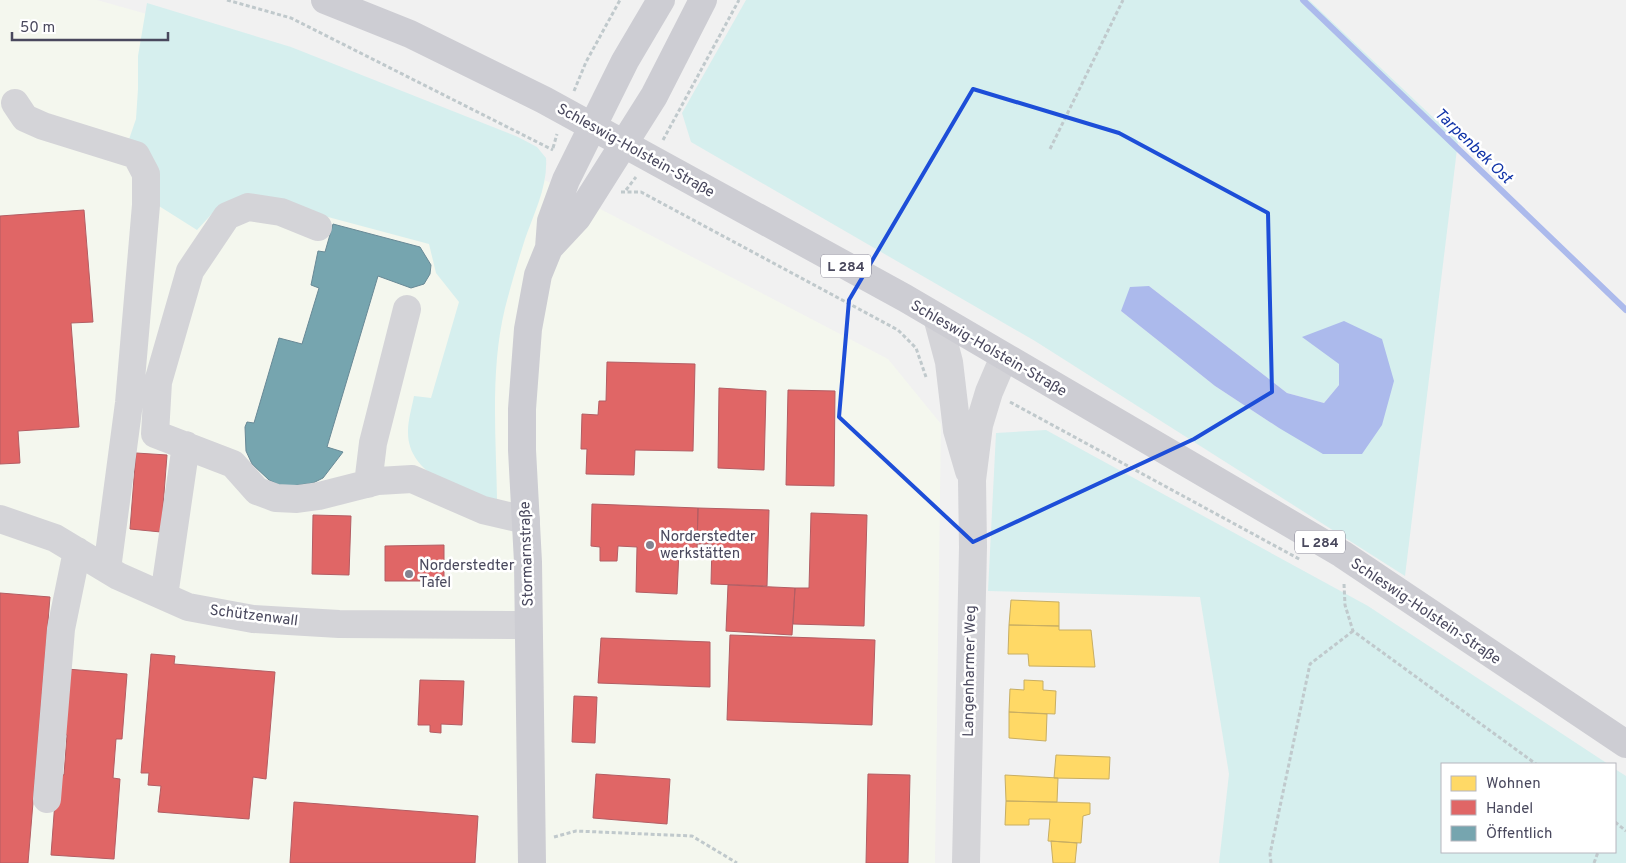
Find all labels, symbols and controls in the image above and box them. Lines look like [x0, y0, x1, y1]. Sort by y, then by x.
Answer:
scale bar [12, 10, 169, 42]
text: 50 m [20, 19, 55, 38]
street label: Schleswig-Holstein-Straße [553, 100, 717, 203]
water label: Tarpenbek Ost [1429, 104, 1517, 189]
road number: L 284 [821, 255, 871, 278]
street label: Schleswig-Holstein-Straße [907, 297, 1070, 402]
street label: Stormarnstraße [516, 501, 539, 607]
place label: Norderstedter werkstätten [660, 528, 756, 564]
road number: L 284 [1295, 530, 1345, 554]
marker: Norderstedter werkstätten [644, 539, 656, 551]
street label: Schleswig-Holstein-Straße [1346, 555, 1504, 670]
place label: Norderstedter Tafel [419, 557, 515, 593]
marker: Norderstedter Tafel [403, 568, 415, 580]
street label: Schützenwall [209, 602, 299, 631]
street label: Langenharmer Weg [960, 605, 981, 737]
legend [1441, 763, 1616, 853]
text: Wohnen [1486, 775, 1541, 794]
text: Handel [1486, 800, 1533, 819]
text: Öffentlich [1486, 824, 1553, 844]

